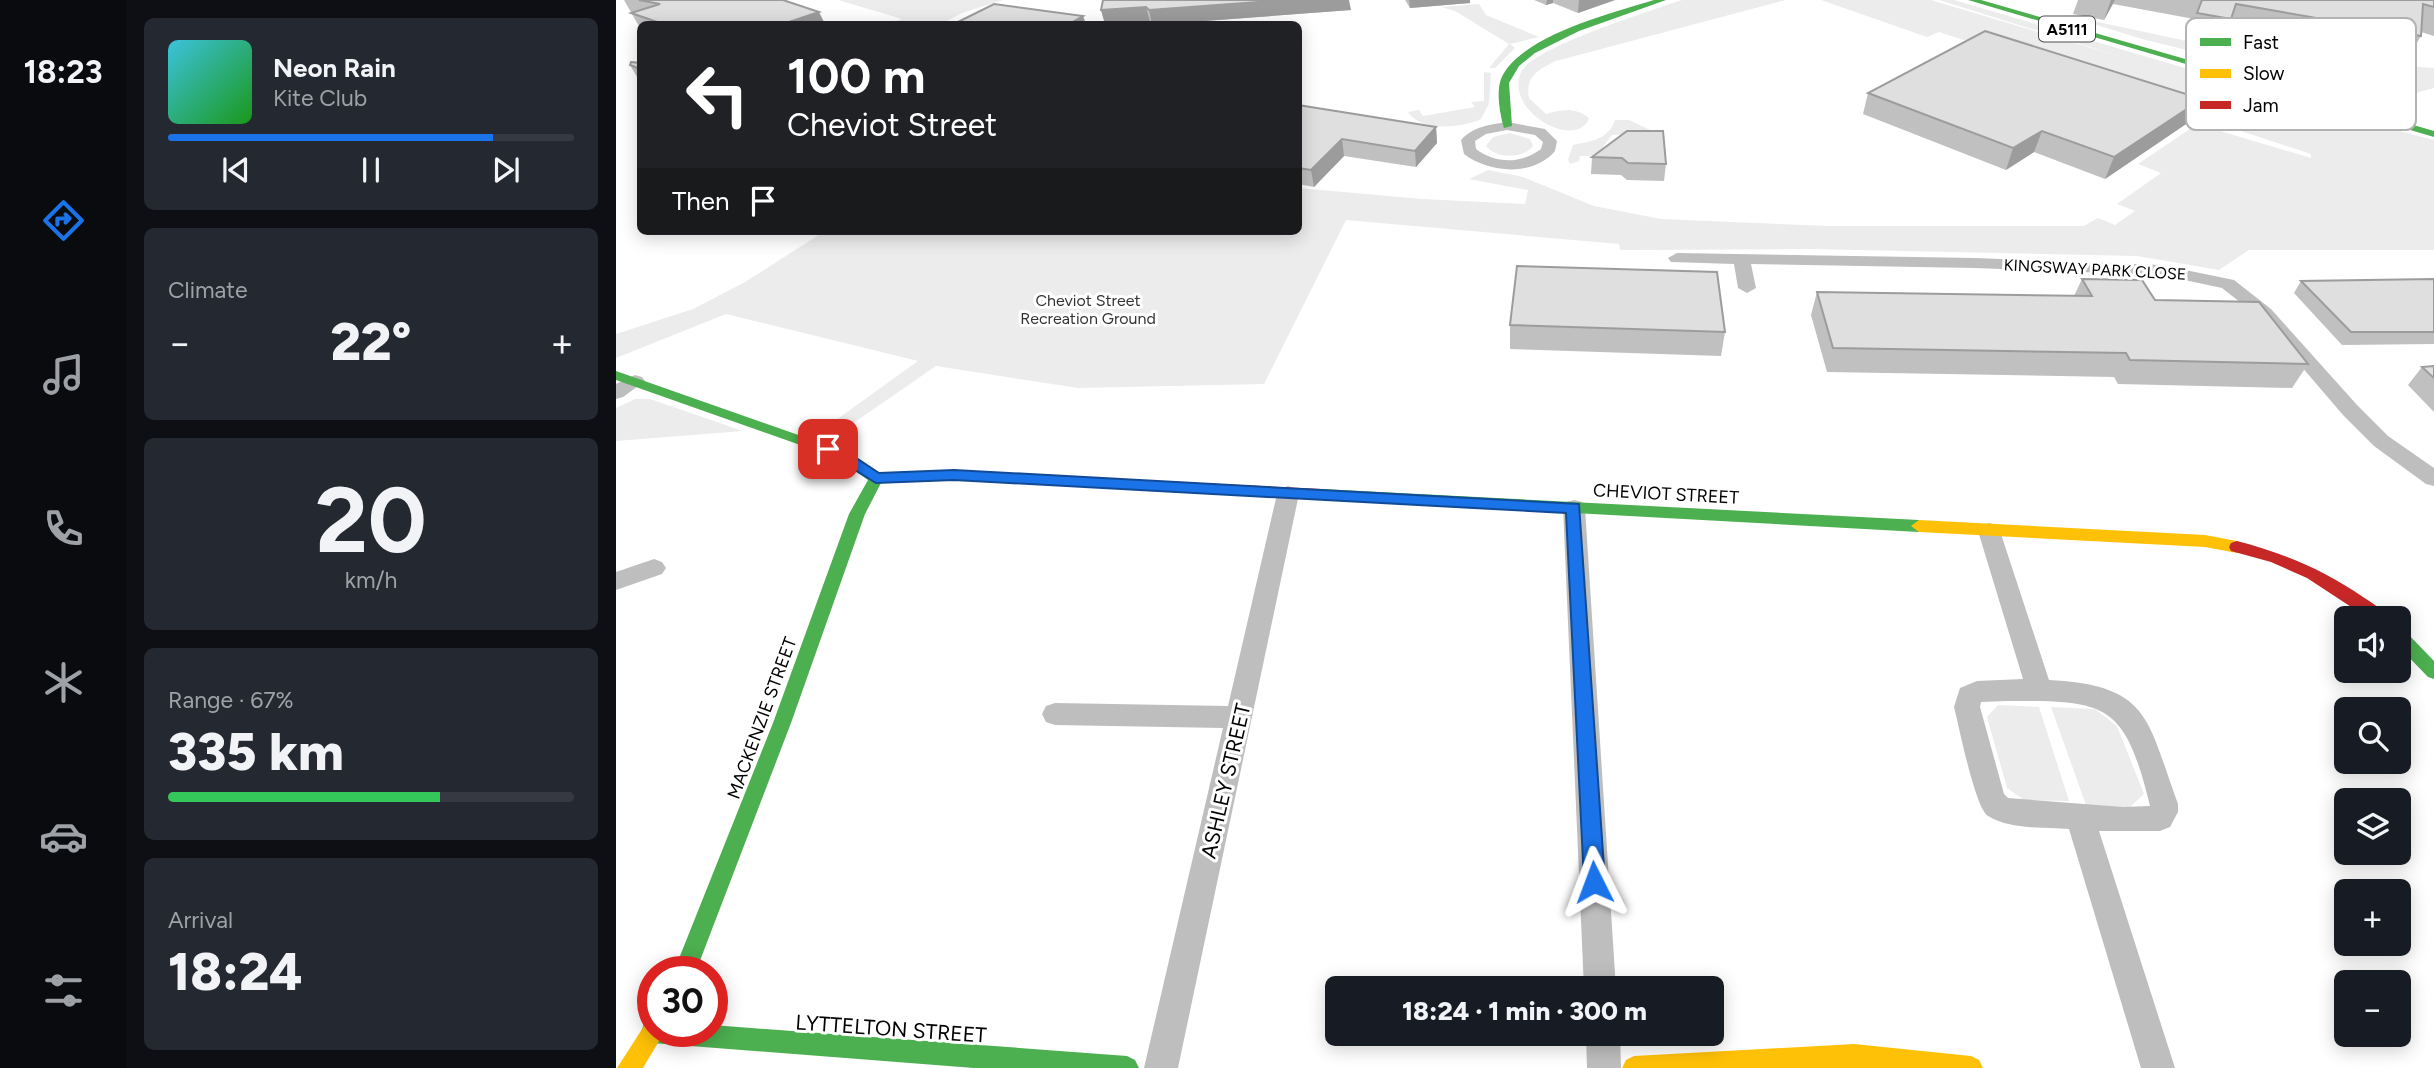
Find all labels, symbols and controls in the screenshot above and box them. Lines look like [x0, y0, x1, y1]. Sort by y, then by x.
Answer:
road number: A5111 [2039, 17, 2095, 42]
legend [2186, 18, 2416, 130]
text: Fast [2243, 31, 2279, 54]
text: 100 m [787, 46, 926, 105]
icon: left [672, 49, 763, 140]
text: Neon Rain [273, 52, 396, 84]
text: 18:23 [23, 53, 103, 91]
text: Slow [2243, 62, 2285, 85]
text: Kite Club [273, 84, 367, 112]
text: Jam [2243, 94, 2279, 117]
text: Cheviot Street [787, 106, 997, 144]
icon: previous [217, 151, 255, 189]
icon: pause [352, 151, 390, 189]
icon: next [487, 151, 525, 189]
icon: arrive [744, 182, 782, 220]
text: Then [672, 185, 730, 217]
icon: directions [39, 196, 88, 245]
street label: KINGSWAY PARK CLOSE [2003, 255, 2187, 284]
text: Climate [168, 276, 247, 304]
park label: Cheviot Street Recreation Ground [1020, 291, 1156, 328]
text: 22° [330, 311, 412, 373]
text: − [168, 320, 192, 366]
text: + [550, 320, 574, 366]
icon: music [39, 350, 88, 399]
pin [798, 419, 858, 479]
icon: arrive [809, 430, 847, 468]
text: 20 [315, 466, 427, 575]
street label: CHEVIOT STREET [1592, 479, 1740, 509]
icon: phone [39, 504, 88, 553]
text: km/h [345, 566, 397, 594]
map controls [2334, 606, 2411, 1047]
button: sound [2334, 606, 2411, 683]
street label: MACKENZIE STREET [722, 634, 802, 802]
icon: climate [39, 658, 88, 707]
text: Range · 67% [168, 686, 294, 714]
button: search [2334, 697, 2411, 774]
street label: ASHLEY STREET [1196, 701, 1256, 861]
text: 335 km [168, 721, 344, 783]
button: layers [2334, 788, 2411, 865]
icon: car [39, 812, 88, 861]
position arrow [1557, 845, 1631, 919]
button: + [2334, 879, 2411, 956]
text: Arrival [168, 906, 233, 934]
text: 18:24 [168, 941, 303, 1003]
speed limit sign: 30 [637, 956, 728, 1047]
icon: filters [39, 966, 88, 1015]
button: − [2334, 970, 2411, 1047]
text: 18:24 · 1 min · 300 m [1402, 995, 1647, 1027]
street label: LYTTELTON STREET [795, 1009, 988, 1048]

